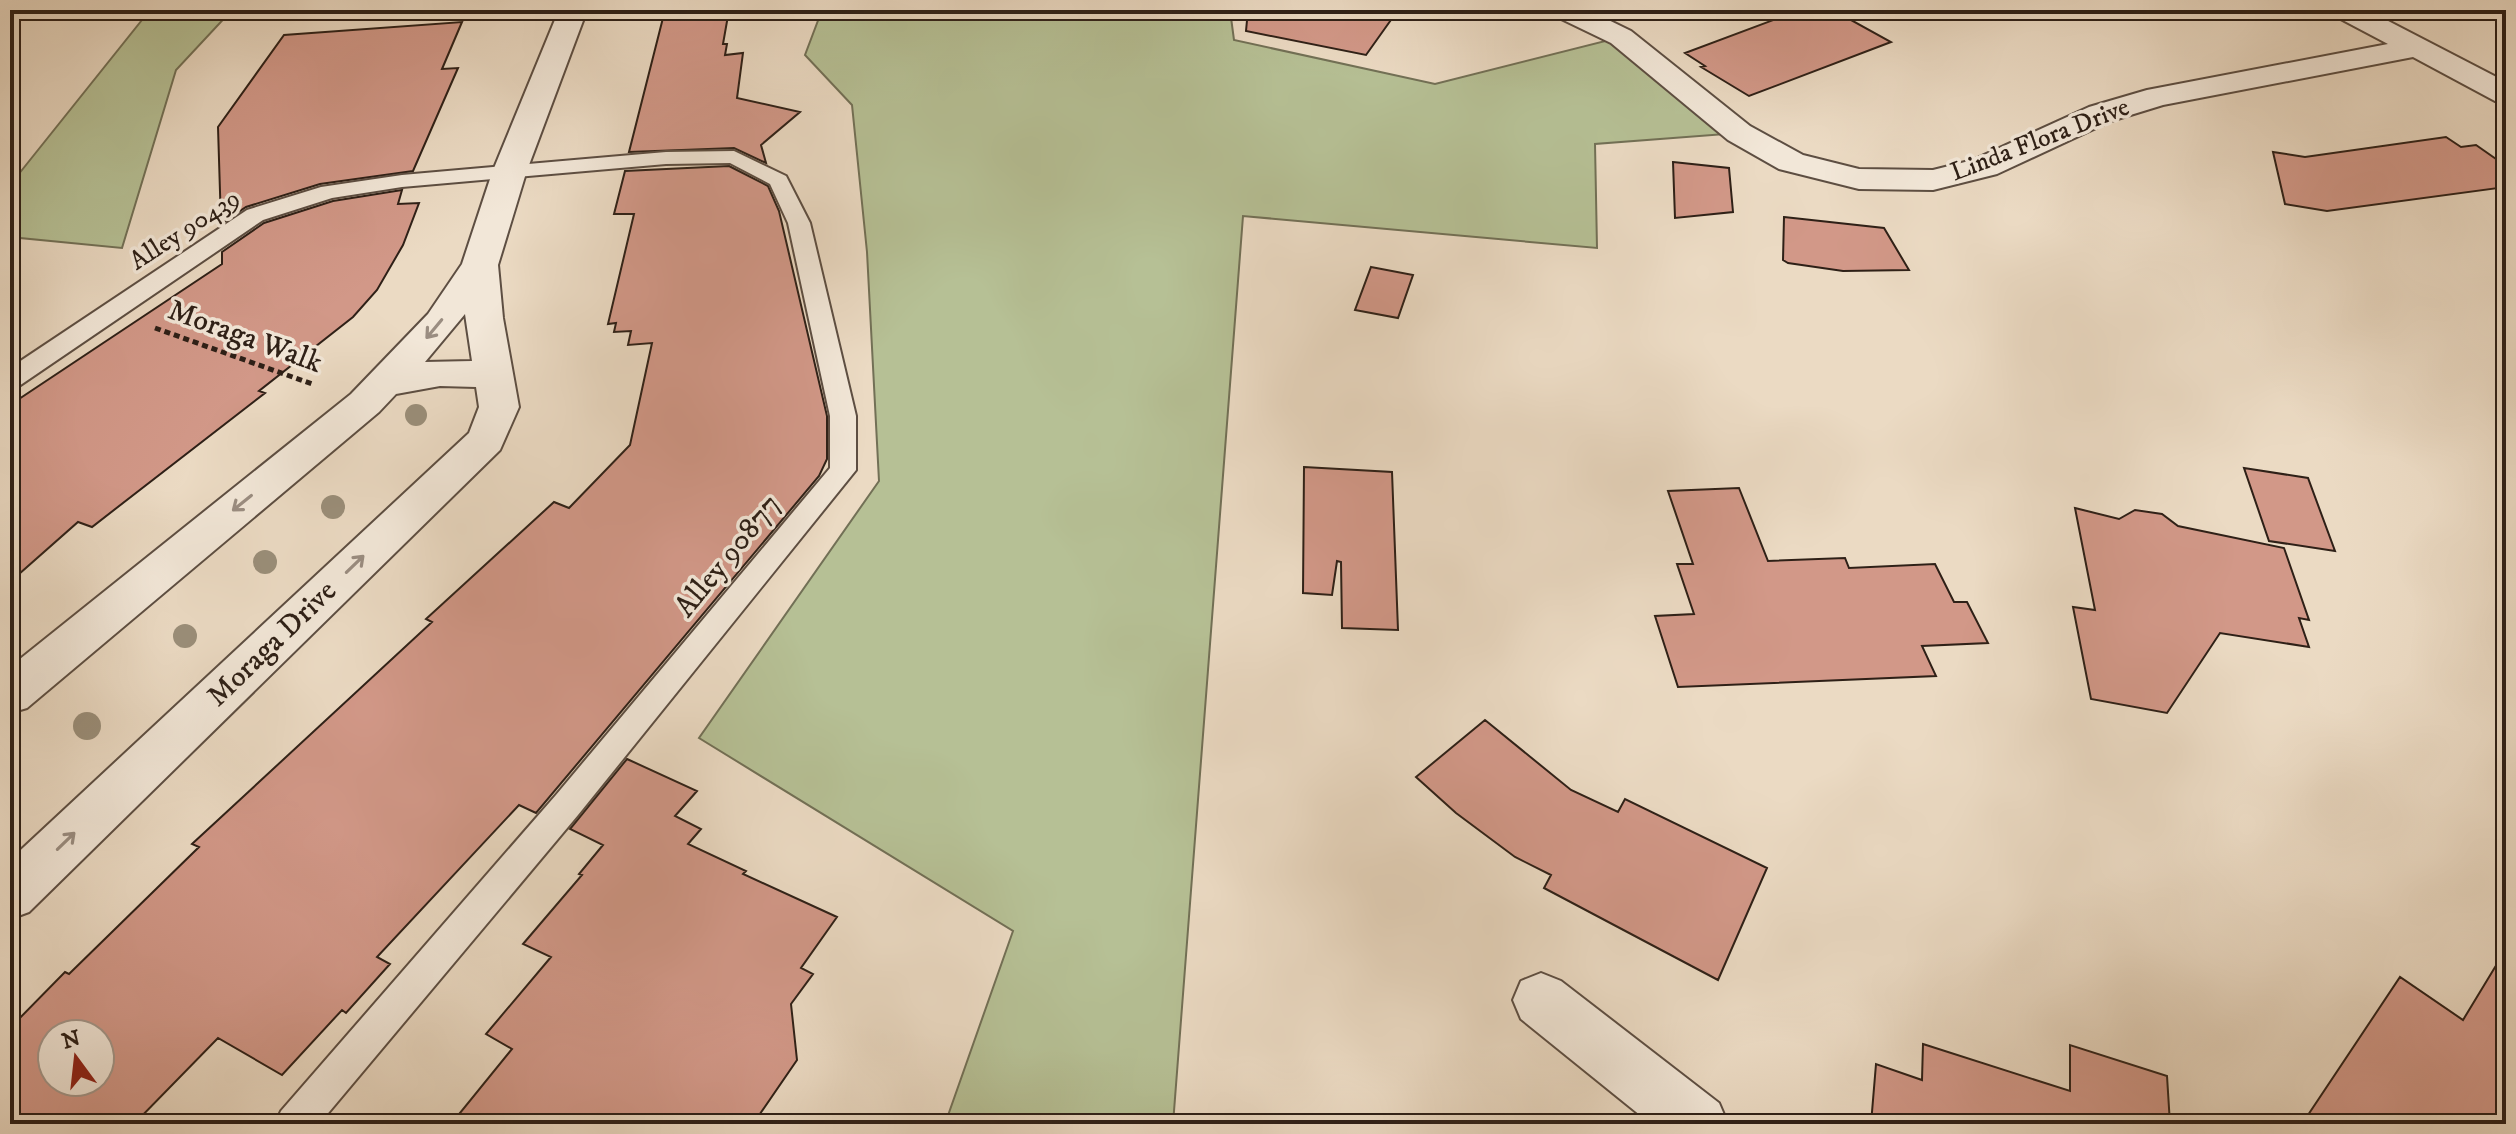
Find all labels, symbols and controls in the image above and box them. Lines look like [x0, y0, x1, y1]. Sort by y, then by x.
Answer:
street label: Linda Flora Drive [1946, 91, 2134, 189]
street label: Alley 90439 [123, 182, 247, 278]
street label: Moraga Walk [163, 292, 327, 382]
one-way arrow [425, 318, 443, 338]
street label: Alley 90877 [667, 487, 789, 625]
one-way arrow [233, 494, 253, 512]
one-way arrow [345, 556, 365, 574]
street label: Moraga Drive [199, 573, 345, 715]
one-way arrow [56, 832, 75, 851]
north arrow [36, 1018, 116, 1098]
text: N [59, 1025, 83, 1056]

